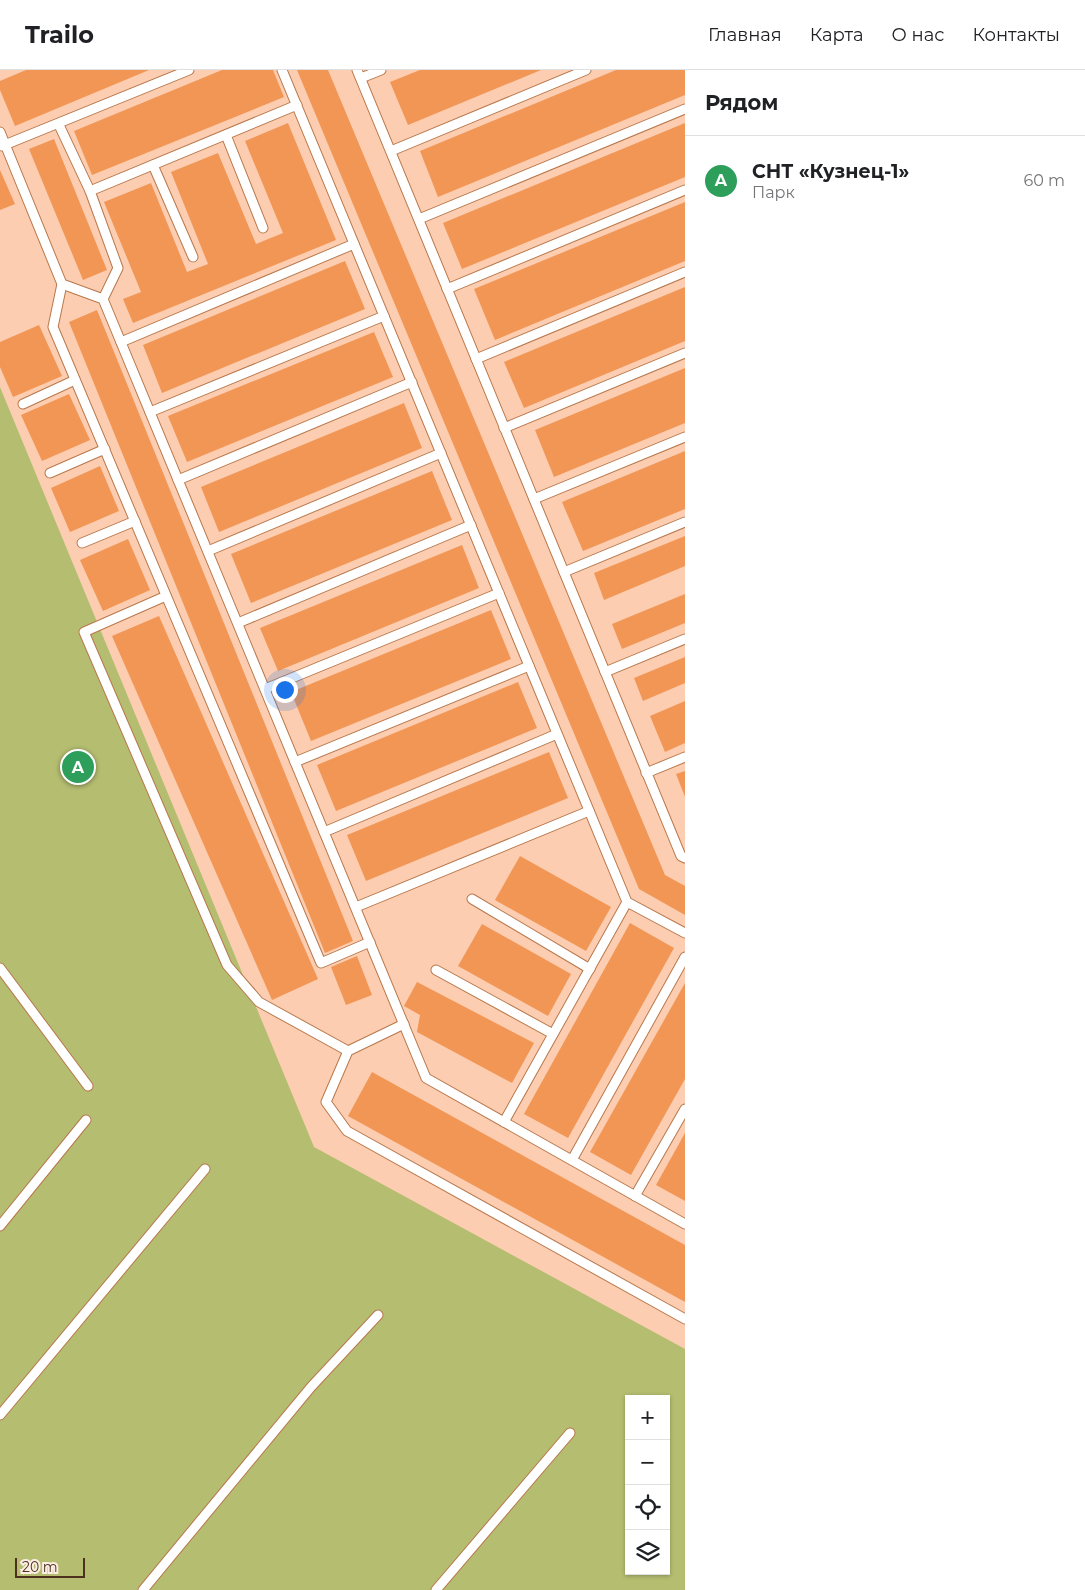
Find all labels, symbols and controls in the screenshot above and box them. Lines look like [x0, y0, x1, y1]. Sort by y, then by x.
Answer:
text: Trailo [25, 20, 94, 49]
text: Главная [708, 24, 782, 46]
text: Карта [810, 24, 864, 46]
text: О нас [892, 24, 944, 46]
text: Контакты [972, 24, 1060, 46]
text: Рядом [705, 90, 778, 115]
text: СНТ «Кузнец-1» [752, 160, 909, 183]
text: A [715, 171, 727, 190]
text: 60 m [1023, 171, 1065, 190]
text: Парк [752, 183, 795, 202]
your location [272, 677, 298, 703]
pin: A [62, 748, 94, 786]
map controls [625, 1395, 670, 1575]
button: + [625, 1395, 670, 1440]
button: − [625, 1440, 670, 1485]
button: locate [625, 1485, 670, 1530]
button: layers [625, 1530, 670, 1575]
scale bar [15, 1555, 85, 1578]
text: 20 m [22, 1558, 58, 1576]

